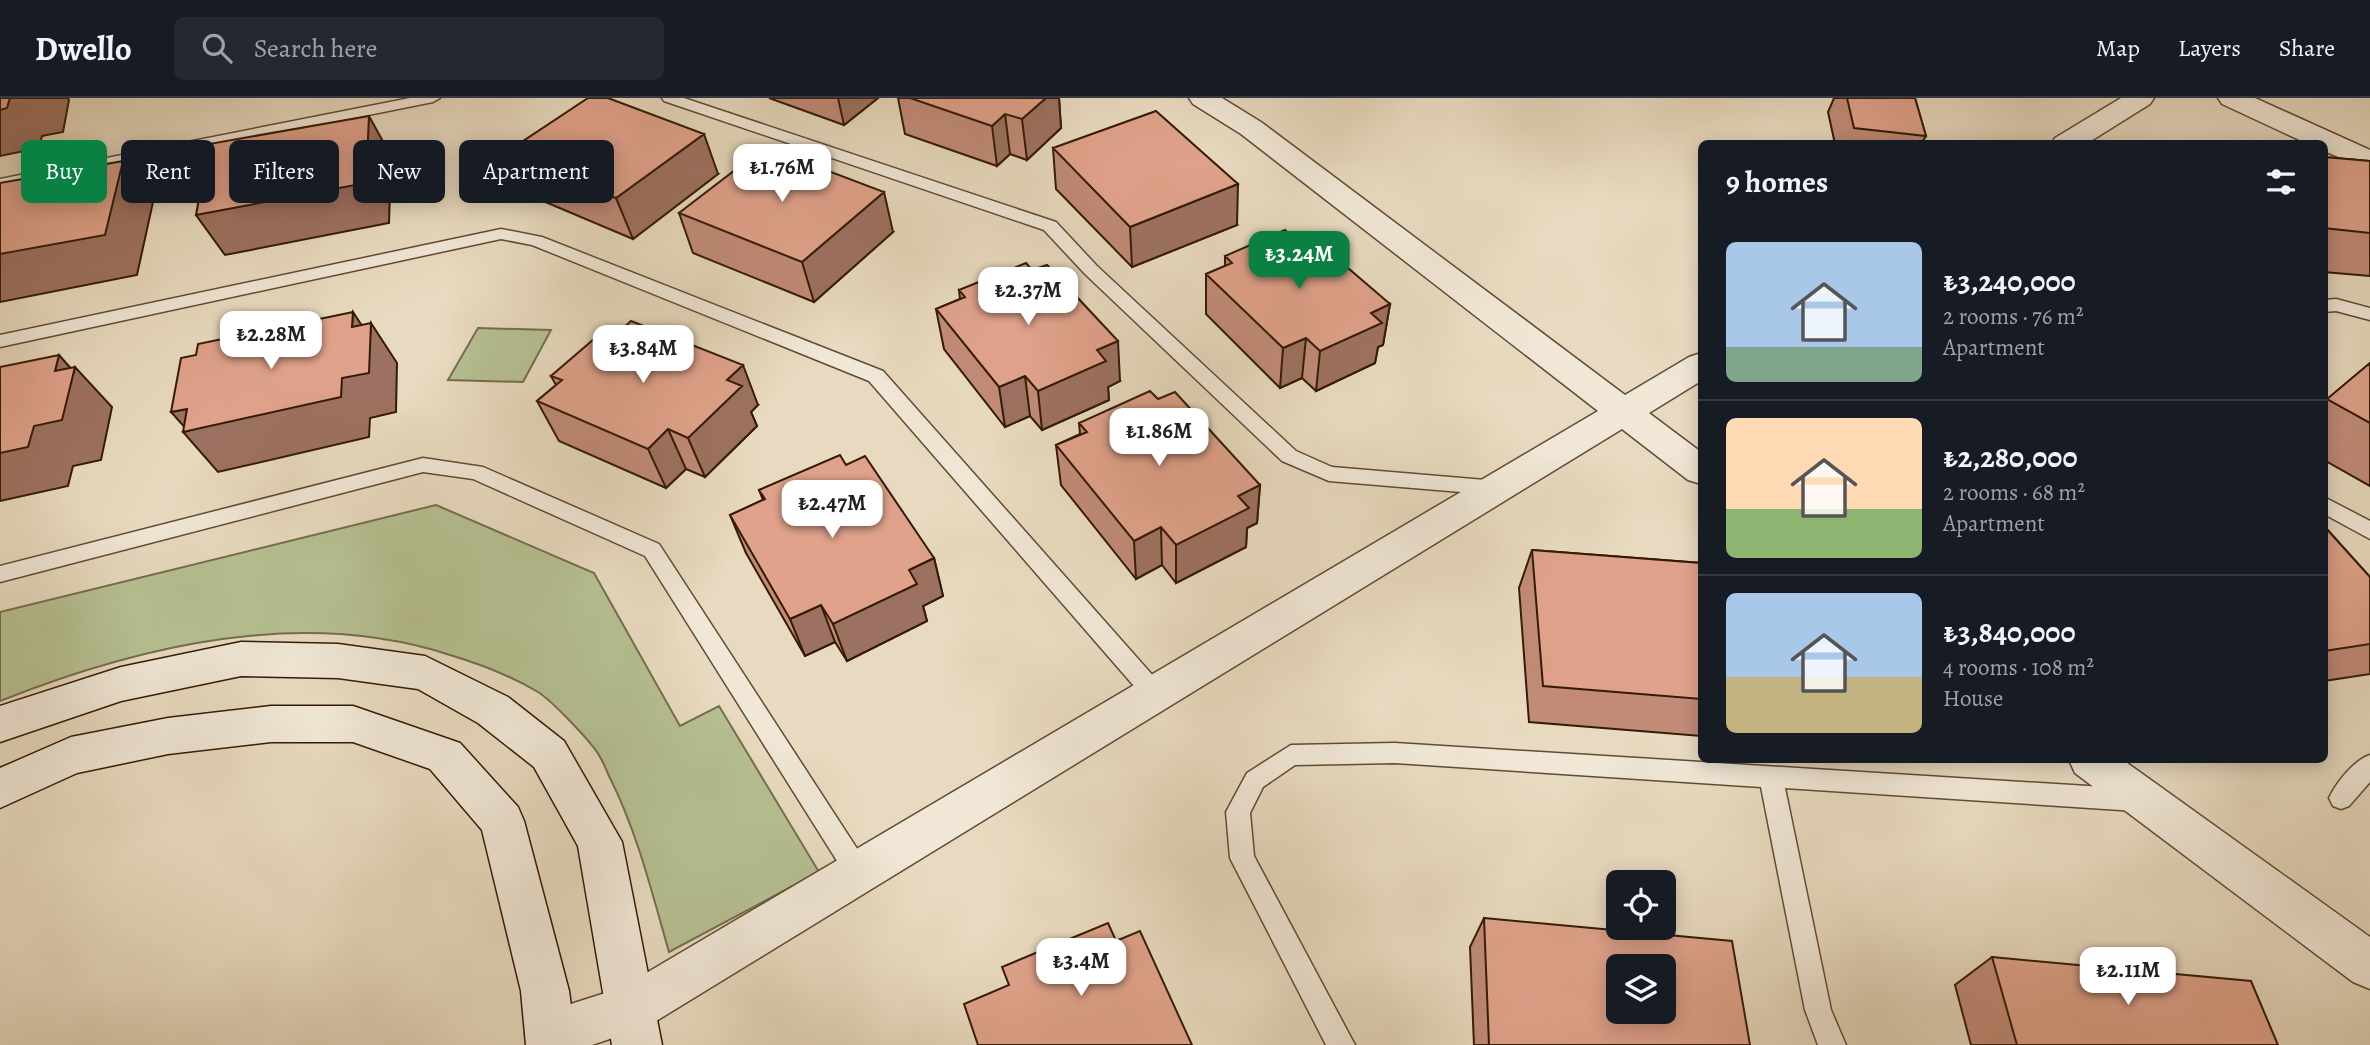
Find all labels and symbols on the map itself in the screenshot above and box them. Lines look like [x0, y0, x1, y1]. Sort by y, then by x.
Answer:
pin: ₺1.76M [725, 144, 839, 204]
pin: ₺3.24M [1242, 232, 1356, 291]
pin: ₺2.37M [971, 268, 1085, 327]
pin: ₺2.28M [214, 312, 328, 371]
pin: ₺3.84M [586, 326, 700, 385]
pin: ₺1.86M [1102, 408, 1216, 468]
pin: ₺2.47M [775, 480, 889, 540]
pin: ₺3.4M [1032, 939, 1130, 998]
pin: ₺2.11M [2071, 948, 2185, 1007]

